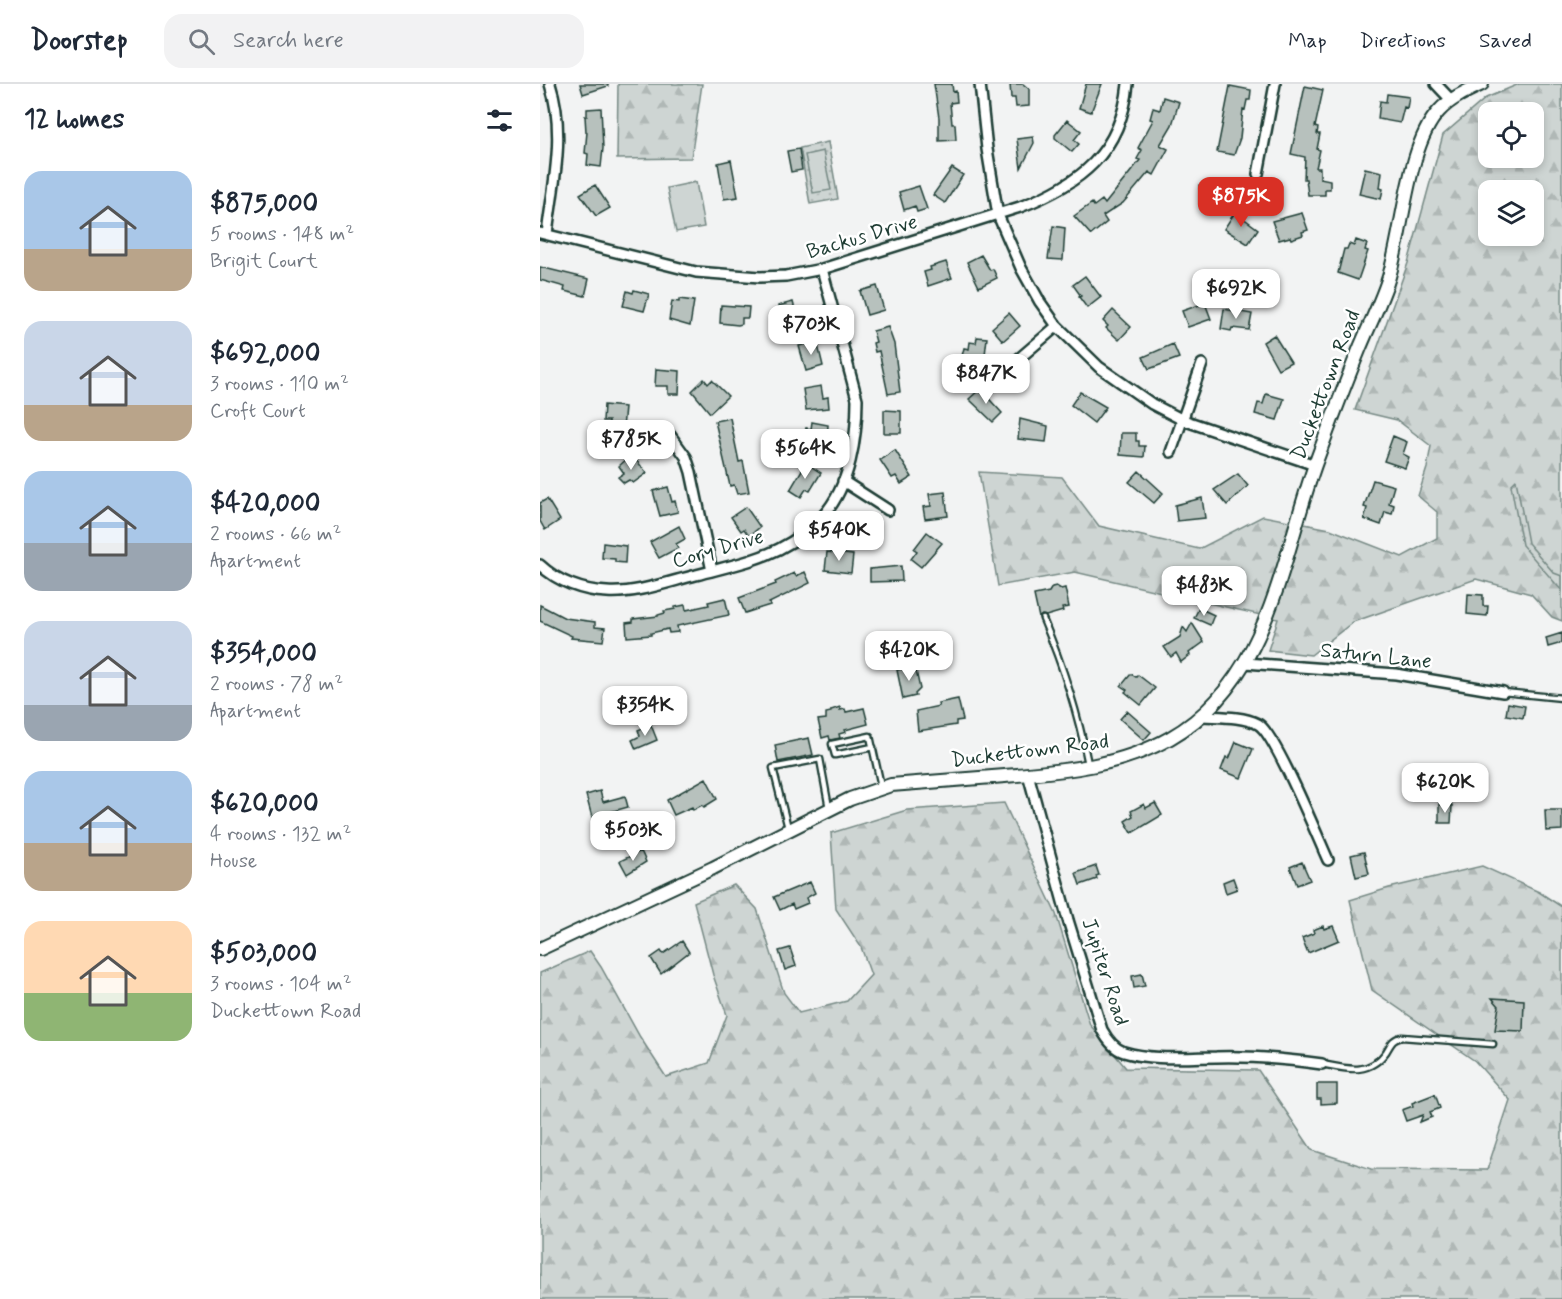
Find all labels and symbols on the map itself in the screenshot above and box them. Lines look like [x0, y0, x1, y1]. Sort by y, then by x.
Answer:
pin: $875K [1199, 177, 1283, 228]
street label: Backus Drive [803, 208, 921, 266]
pin: $692K [1194, 269, 1278, 320]
pin: $703K [769, 305, 853, 356]
street label: Duckettown Road [1284, 306, 1368, 464]
pin: $847K [944, 354, 1028, 405]
pin: $785K [589, 420, 673, 471]
pin: $564K [763, 429, 847, 480]
pin: $540K [797, 511, 881, 562]
street label: Cory Drive [669, 523, 767, 575]
pin: $483K [1162, 566, 1246, 617]
pin: $420K [867, 631, 951, 682]
street label: Saturn Lane [1319, 636, 1433, 676]
pin: $354K [603, 686, 687, 737]
street label: Duckettown Road [950, 727, 1110, 775]
pin: $620K [1403, 763, 1487, 814]
pin: $503K [591, 811, 675, 862]
street label: Jupiter Road [1074, 915, 1136, 1029]

